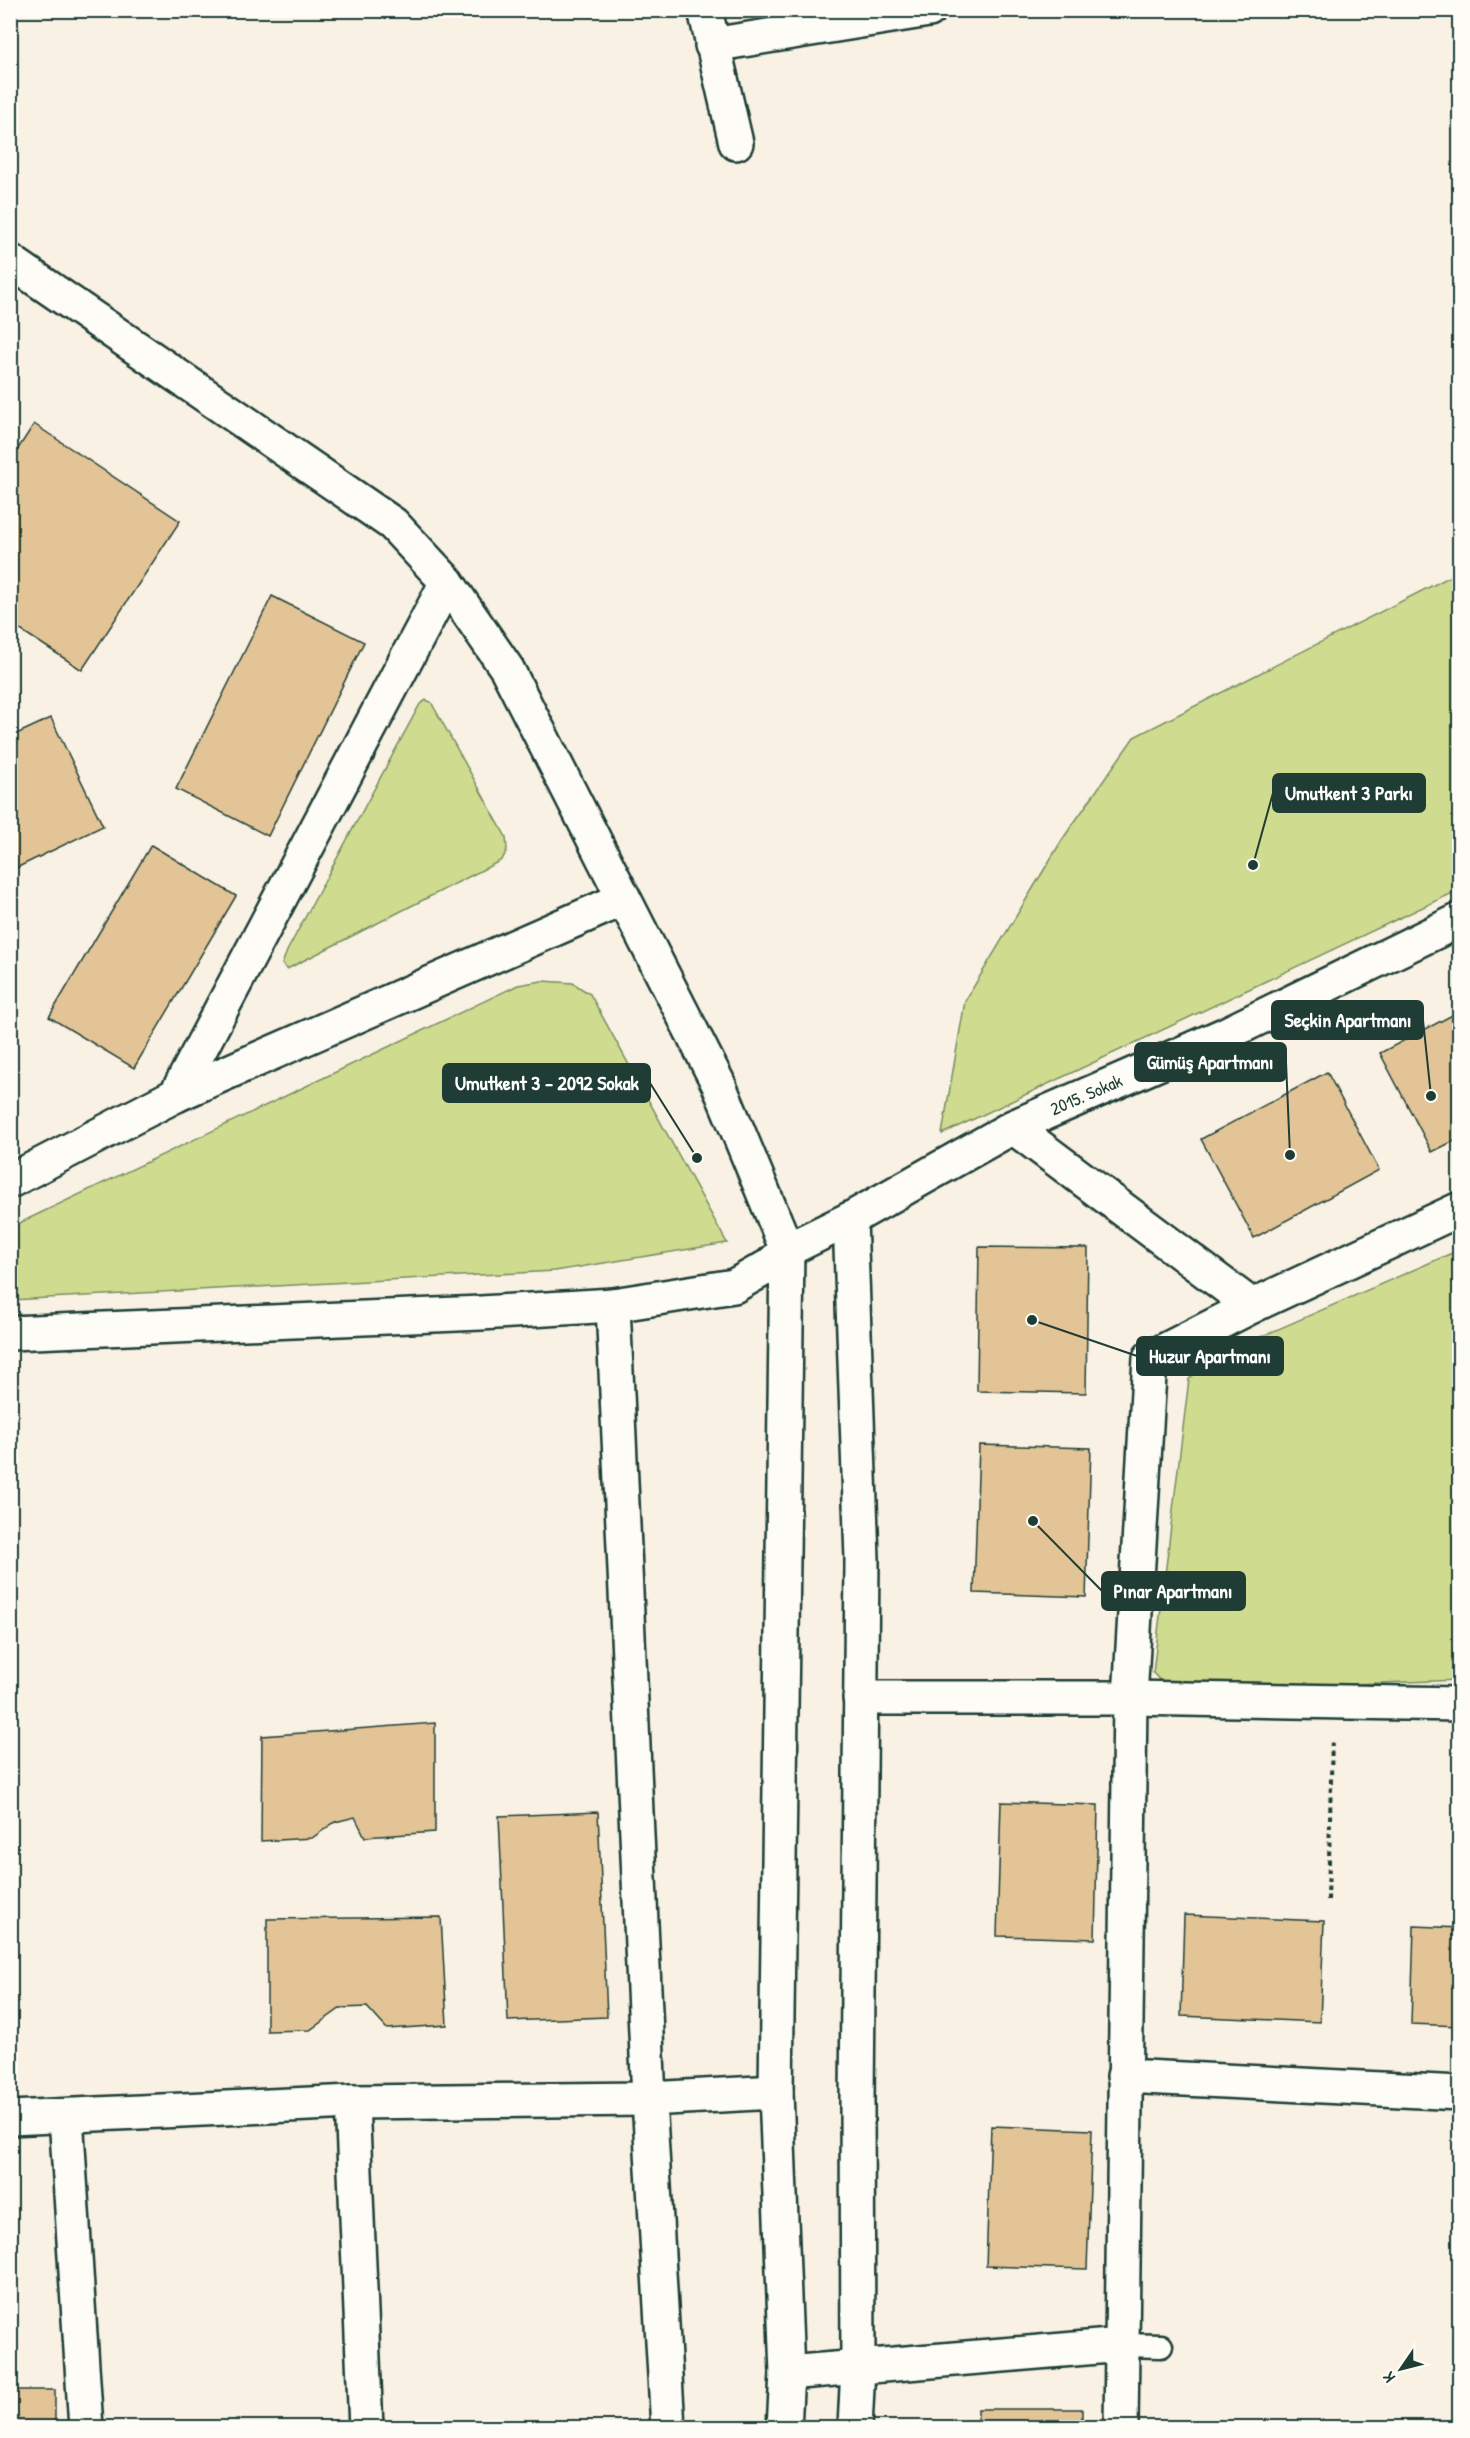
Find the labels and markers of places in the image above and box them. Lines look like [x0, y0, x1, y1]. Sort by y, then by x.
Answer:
callout: Umutkent 3 Parkı [1273, 774, 1425, 812]
callout: Seçkin Apartmanı [1272, 1001, 1423, 1039]
callout: Gümüş Apartmanı [1135, 1043, 1286, 1081]
callout: Umutkent 3 - 2092 Sokak [443, 1064, 650, 1102]
callout: Huzur Apartmanı [1137, 1337, 1283, 1375]
callout: Pınar Apartmanı [1102, 1572, 1245, 1610]

